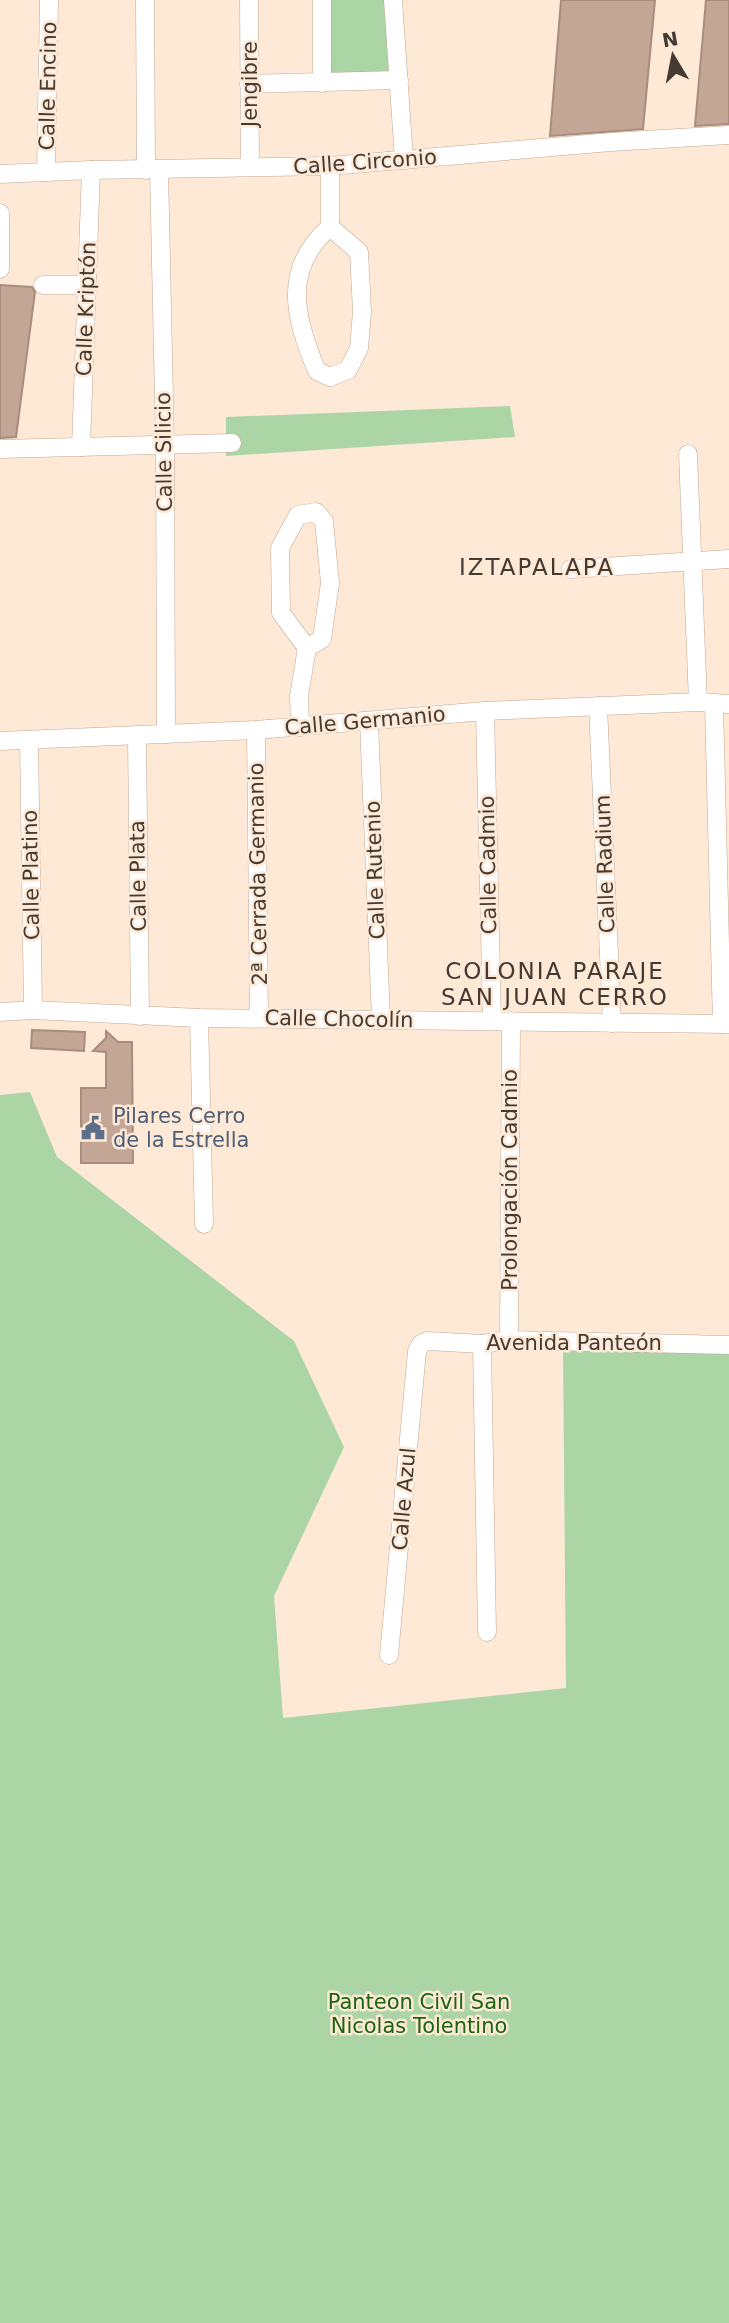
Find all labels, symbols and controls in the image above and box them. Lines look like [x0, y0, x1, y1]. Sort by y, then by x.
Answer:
street label: Calle Encino [35, 21, 61, 151]
north arrow [638, 21, 708, 91]
text: N [660, 27, 680, 51]
street label: Jengibre [238, 41, 262, 129]
street label: Calle Circonio [292, 145, 438, 179]
street label: Calle Kriptón [72, 241, 100, 377]
street label: Calle Silicio [151, 392, 177, 512]
district label: IZTAPALAPA [459, 554, 615, 580]
street label: Calle Germanio [283, 702, 447, 740]
street label: 2ª Cerrada Germanio [244, 762, 272, 986]
street label: Calle Radium [591, 794, 619, 934]
street label: Calle Cadmio [475, 795, 501, 935]
street label: Calle Rutenio [361, 800, 389, 940]
street label: Calle Platino [18, 810, 44, 940]
street label: Calle Plata [125, 820, 151, 932]
district label: COLONIA PARAJE SAN JUAN CERRO [441, 958, 669, 1010]
street label: Calle Chocolín [264, 1006, 414, 1032]
street label: Prolongación Cadmio [498, 1069, 522, 1291]
place label: Pilares Cerro de la Estrella [113, 1104, 249, 1152]
public building icon: Pilares Cerro de la Estrella [79, 1114, 107, 1142]
street label: Avenida Panteón [486, 1331, 662, 1355]
street label: Calle Azul [388, 1446, 420, 1552]
park label: Panteon Civil San Nicolas Tolentino [328, 1990, 510, 2038]

